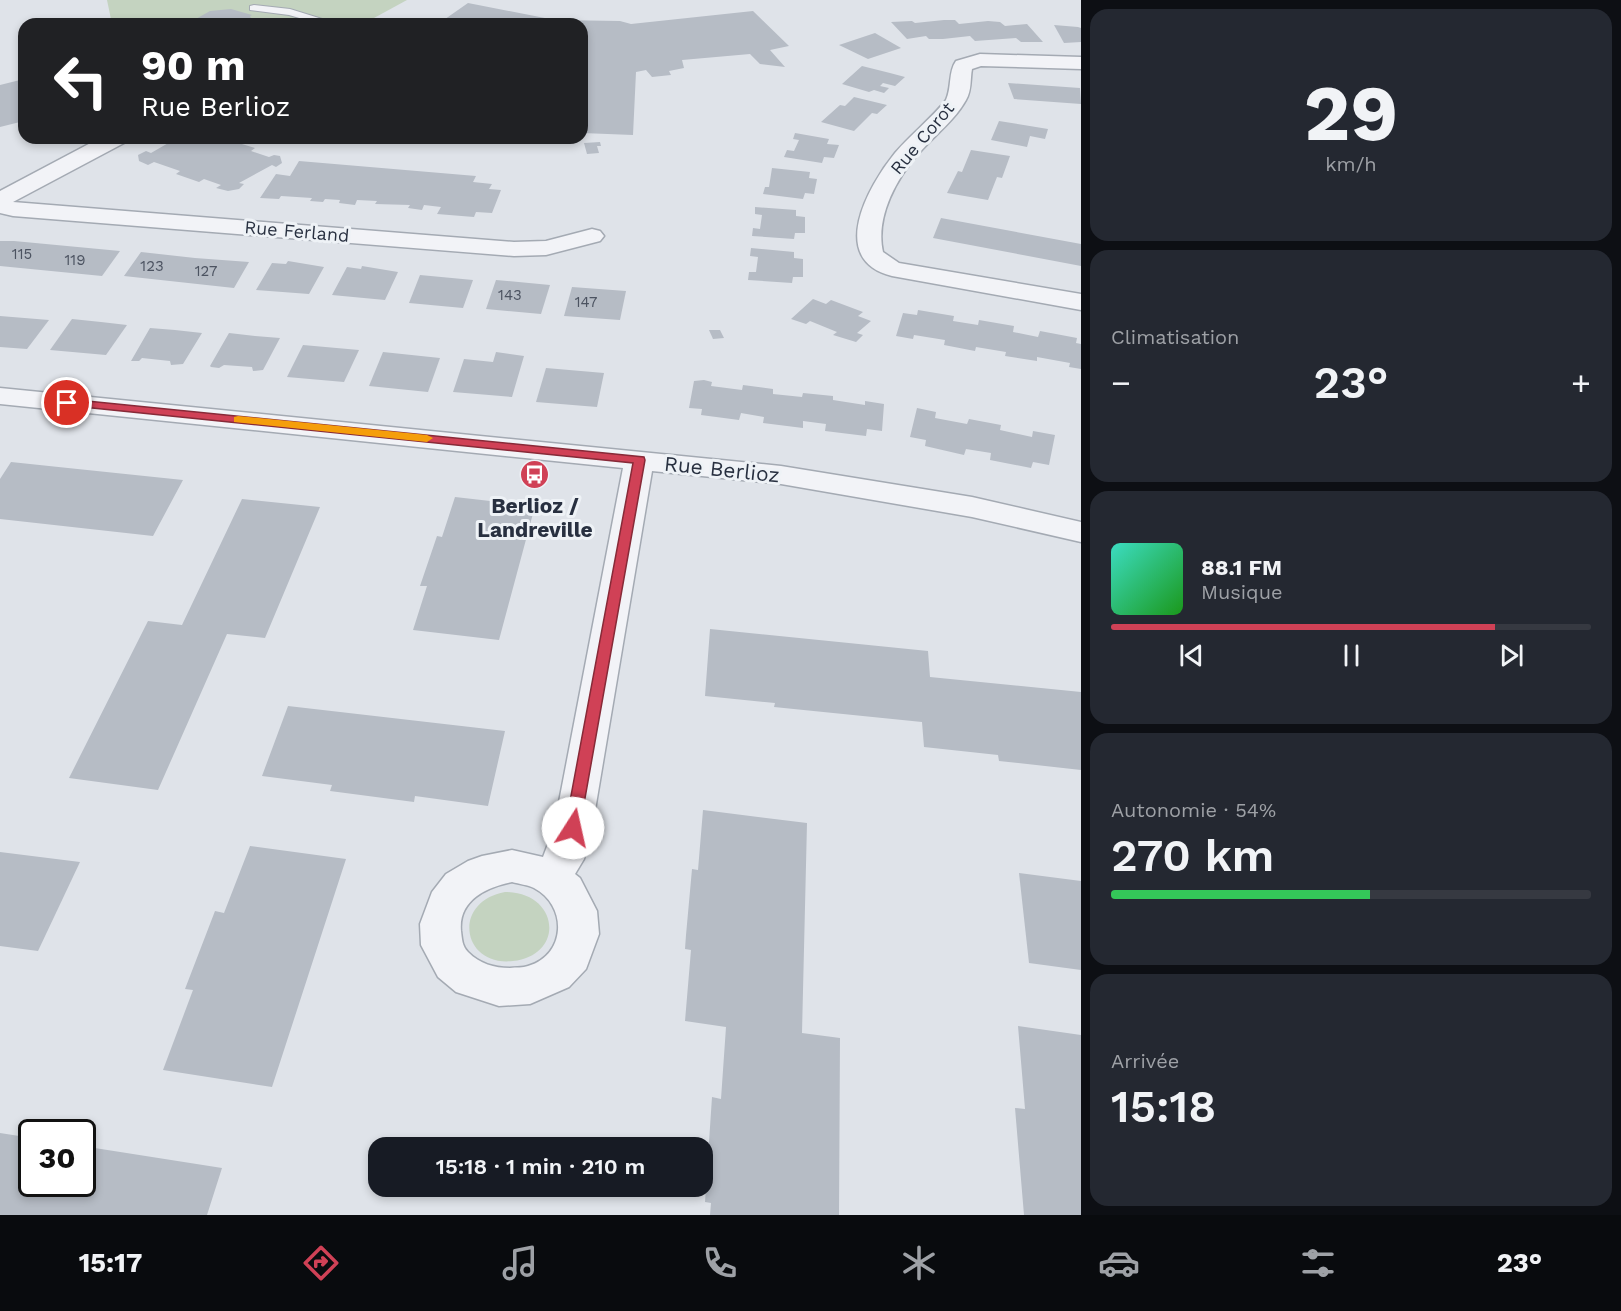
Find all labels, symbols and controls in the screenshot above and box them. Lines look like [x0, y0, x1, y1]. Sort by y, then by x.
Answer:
text: 90 m [141, 41, 245, 90]
icon: left [42, 42, 120, 120]
text: 29 [1304, 67, 1398, 159]
text: Rue Berlioz [141, 91, 290, 123]
street label: Rue Corot [886, 97, 959, 178]
text: km/h [1325, 152, 1377, 176]
street label: Rue Ferland [244, 216, 350, 246]
house number: 115 [12, 245, 32, 263]
house number: 119 [65, 251, 85, 269]
house number: 123 [140, 257, 164, 275]
house number: 127 [195, 262, 217, 280]
house number: 143 [498, 286, 522, 304]
house number: 147 [575, 293, 597, 311]
text: Climatisation [1111, 325, 1239, 349]
text: 23° [1314, 356, 1388, 409]
text: − [1111, 363, 1131, 402]
text: + [1571, 363, 1591, 402]
pin [41, 377, 92, 428]
icon: arrive [50, 386, 83, 419]
street label: Rue Berlioz [663, 451, 781, 487]
bus stop icon: Berlioz / Landreville [519, 458, 551, 490]
place label: Berlioz / Landreville [477, 493, 593, 542]
text: 88.1 FM [1201, 555, 1282, 580]
text: Musique [1201, 580, 1283, 604]
icon: previous [1175, 639, 1208, 672]
icon: pause [1335, 639, 1368, 672]
icon: next [1495, 639, 1528, 672]
position arrow [541, 796, 605, 860]
text: Autonomie · 54% [1111, 798, 1276, 822]
text: 270 km [1111, 829, 1274, 882]
text: Arrivée [1111, 1049, 1179, 1073]
text: 15:18 [1111, 1080, 1216, 1133]
speed limit sign: 30 [18, 1119, 96, 1197]
text: 15:18 · 1 min · 210 m [436, 1154, 645, 1179]
icon: directions [300, 1242, 342, 1284]
icon: music [499, 1242, 541, 1284]
icon: phone [699, 1242, 741, 1284]
icon: climate [898, 1242, 940, 1284]
icon: car [1098, 1242, 1140, 1284]
icon: filters [1297, 1242, 1339, 1284]
text: 15:17 [79, 1247, 142, 1279]
text: 23° [1497, 1247, 1542, 1279]

